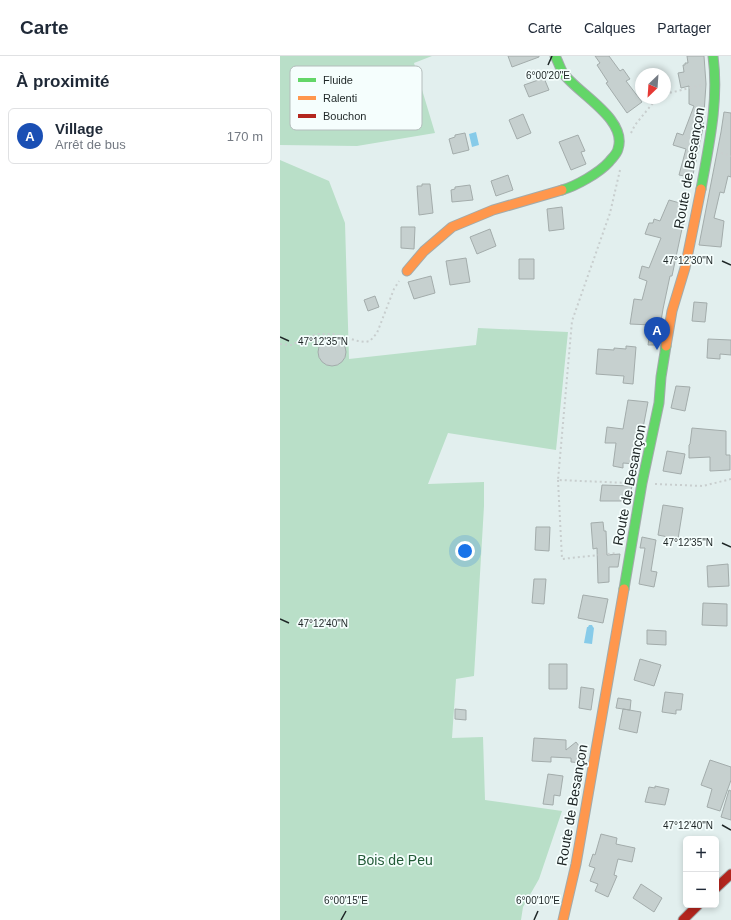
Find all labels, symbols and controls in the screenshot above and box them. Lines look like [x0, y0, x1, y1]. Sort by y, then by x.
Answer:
text: Carte [20, 17, 69, 38]
text: Carte [528, 20, 562, 36]
text: Calques [584, 20, 635, 36]
text: Partager [657, 20, 711, 36]
legend [290, 66, 422, 130]
north arrow [635, 68, 671, 104]
text: 6°00'20"E [526, 70, 570, 81]
text: À proximité [16, 72, 110, 91]
text: Fluide [323, 74, 353, 86]
text: Ralenti [323, 92, 357, 104]
street label: Route de Besançon [670, 106, 708, 230]
text: Bouchon [323, 110, 366, 122]
text: Village [55, 120, 103, 137]
text: A [25, 129, 35, 144]
text: 170 m [227, 129, 263, 144]
text: Arrêt de bus [55, 137, 126, 152]
text: 47°12'30"N [663, 255, 713, 266]
pin: A [644, 317, 670, 350]
text: 47°12'35"N [298, 336, 348, 347]
street label: Route de Besançon [609, 423, 649, 547]
text: 47°12'35"N [663, 537, 713, 548]
your location [455, 541, 475, 561]
text: 47°12'40"N [298, 618, 348, 629]
street label: Route de Besançon [553, 743, 591, 867]
text: 47°12'40"N [663, 820, 713, 831]
map controls [683, 836, 719, 908]
button: + [683, 836, 719, 872]
park label: Bois de Peu [357, 852, 433, 868]
button: − [683, 872, 719, 908]
text: 6°00'15"E [324, 895, 368, 906]
text: 6°00'10"E [516, 895, 560, 906]

